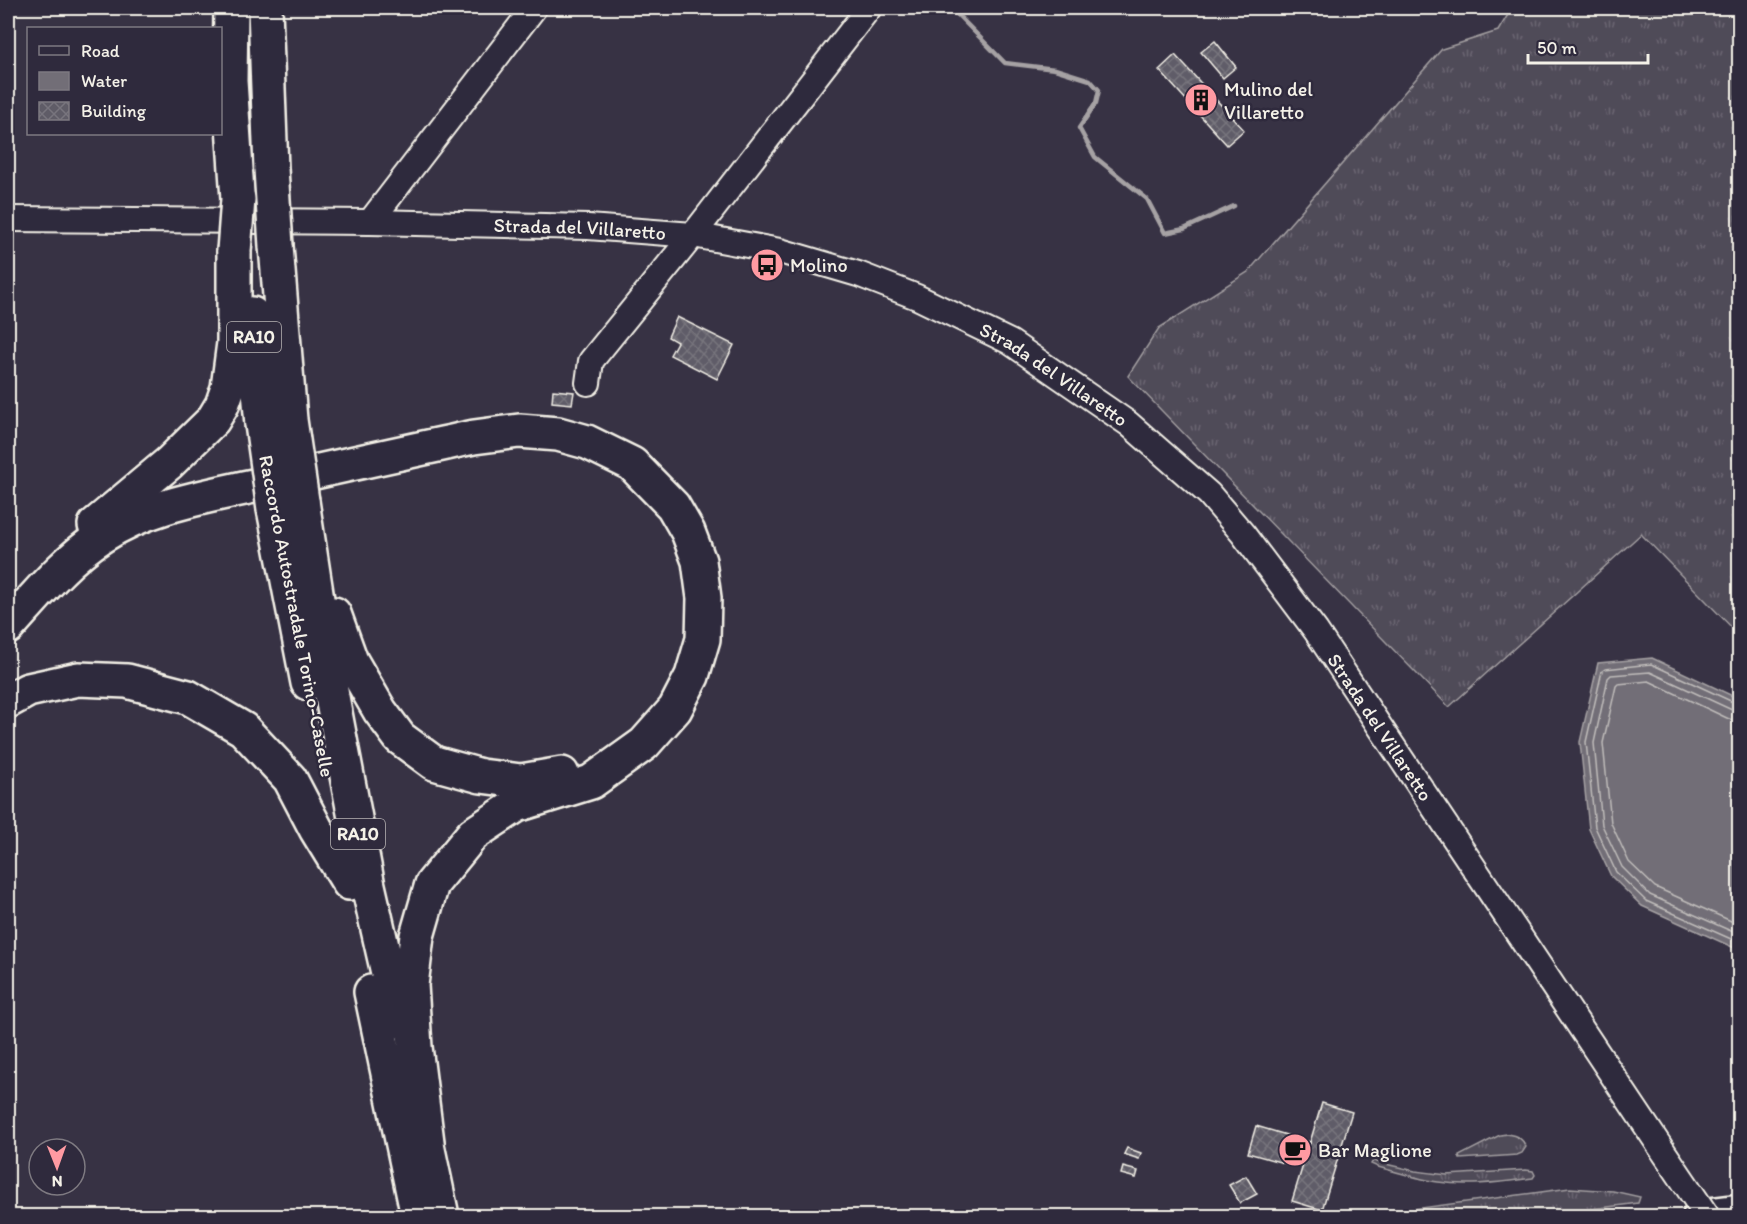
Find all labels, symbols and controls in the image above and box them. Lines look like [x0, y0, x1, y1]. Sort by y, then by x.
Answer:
legend [27, 27, 222, 135]
scale bar [1528, 27, 1648, 65]
text: 50 m [1537, 37, 1577, 59]
text: Road [81, 40, 120, 62]
text: Water [81, 70, 127, 92]
place label: Mulino del Villaretto [1224, 77, 1313, 124]
building icon: Mulino del Villaretto [1183, 82, 1219, 118]
text: Building [81, 100, 147, 122]
street label: Strada del Villaretto [493, 213, 667, 245]
bus stop icon: Molino [749, 247, 785, 283]
place label: Molino [790, 253, 848, 277]
street label: Strada del Villaretto [976, 317, 1133, 432]
road number: RA10 [227, 322, 281, 352]
street label: Raccordo Autostradale Torino-Caselle [254, 453, 340, 779]
street label: Strada del Villaretto [1322, 649, 1438, 806]
road number: RA10 [331, 819, 385, 849]
cafe icon: Bar Maglione [1277, 1132, 1313, 1168]
north arrow [27, 1137, 87, 1197]
place label: Bar Maglione [1318, 1138, 1432, 1162]
text: N [52, 1172, 63, 1191]

